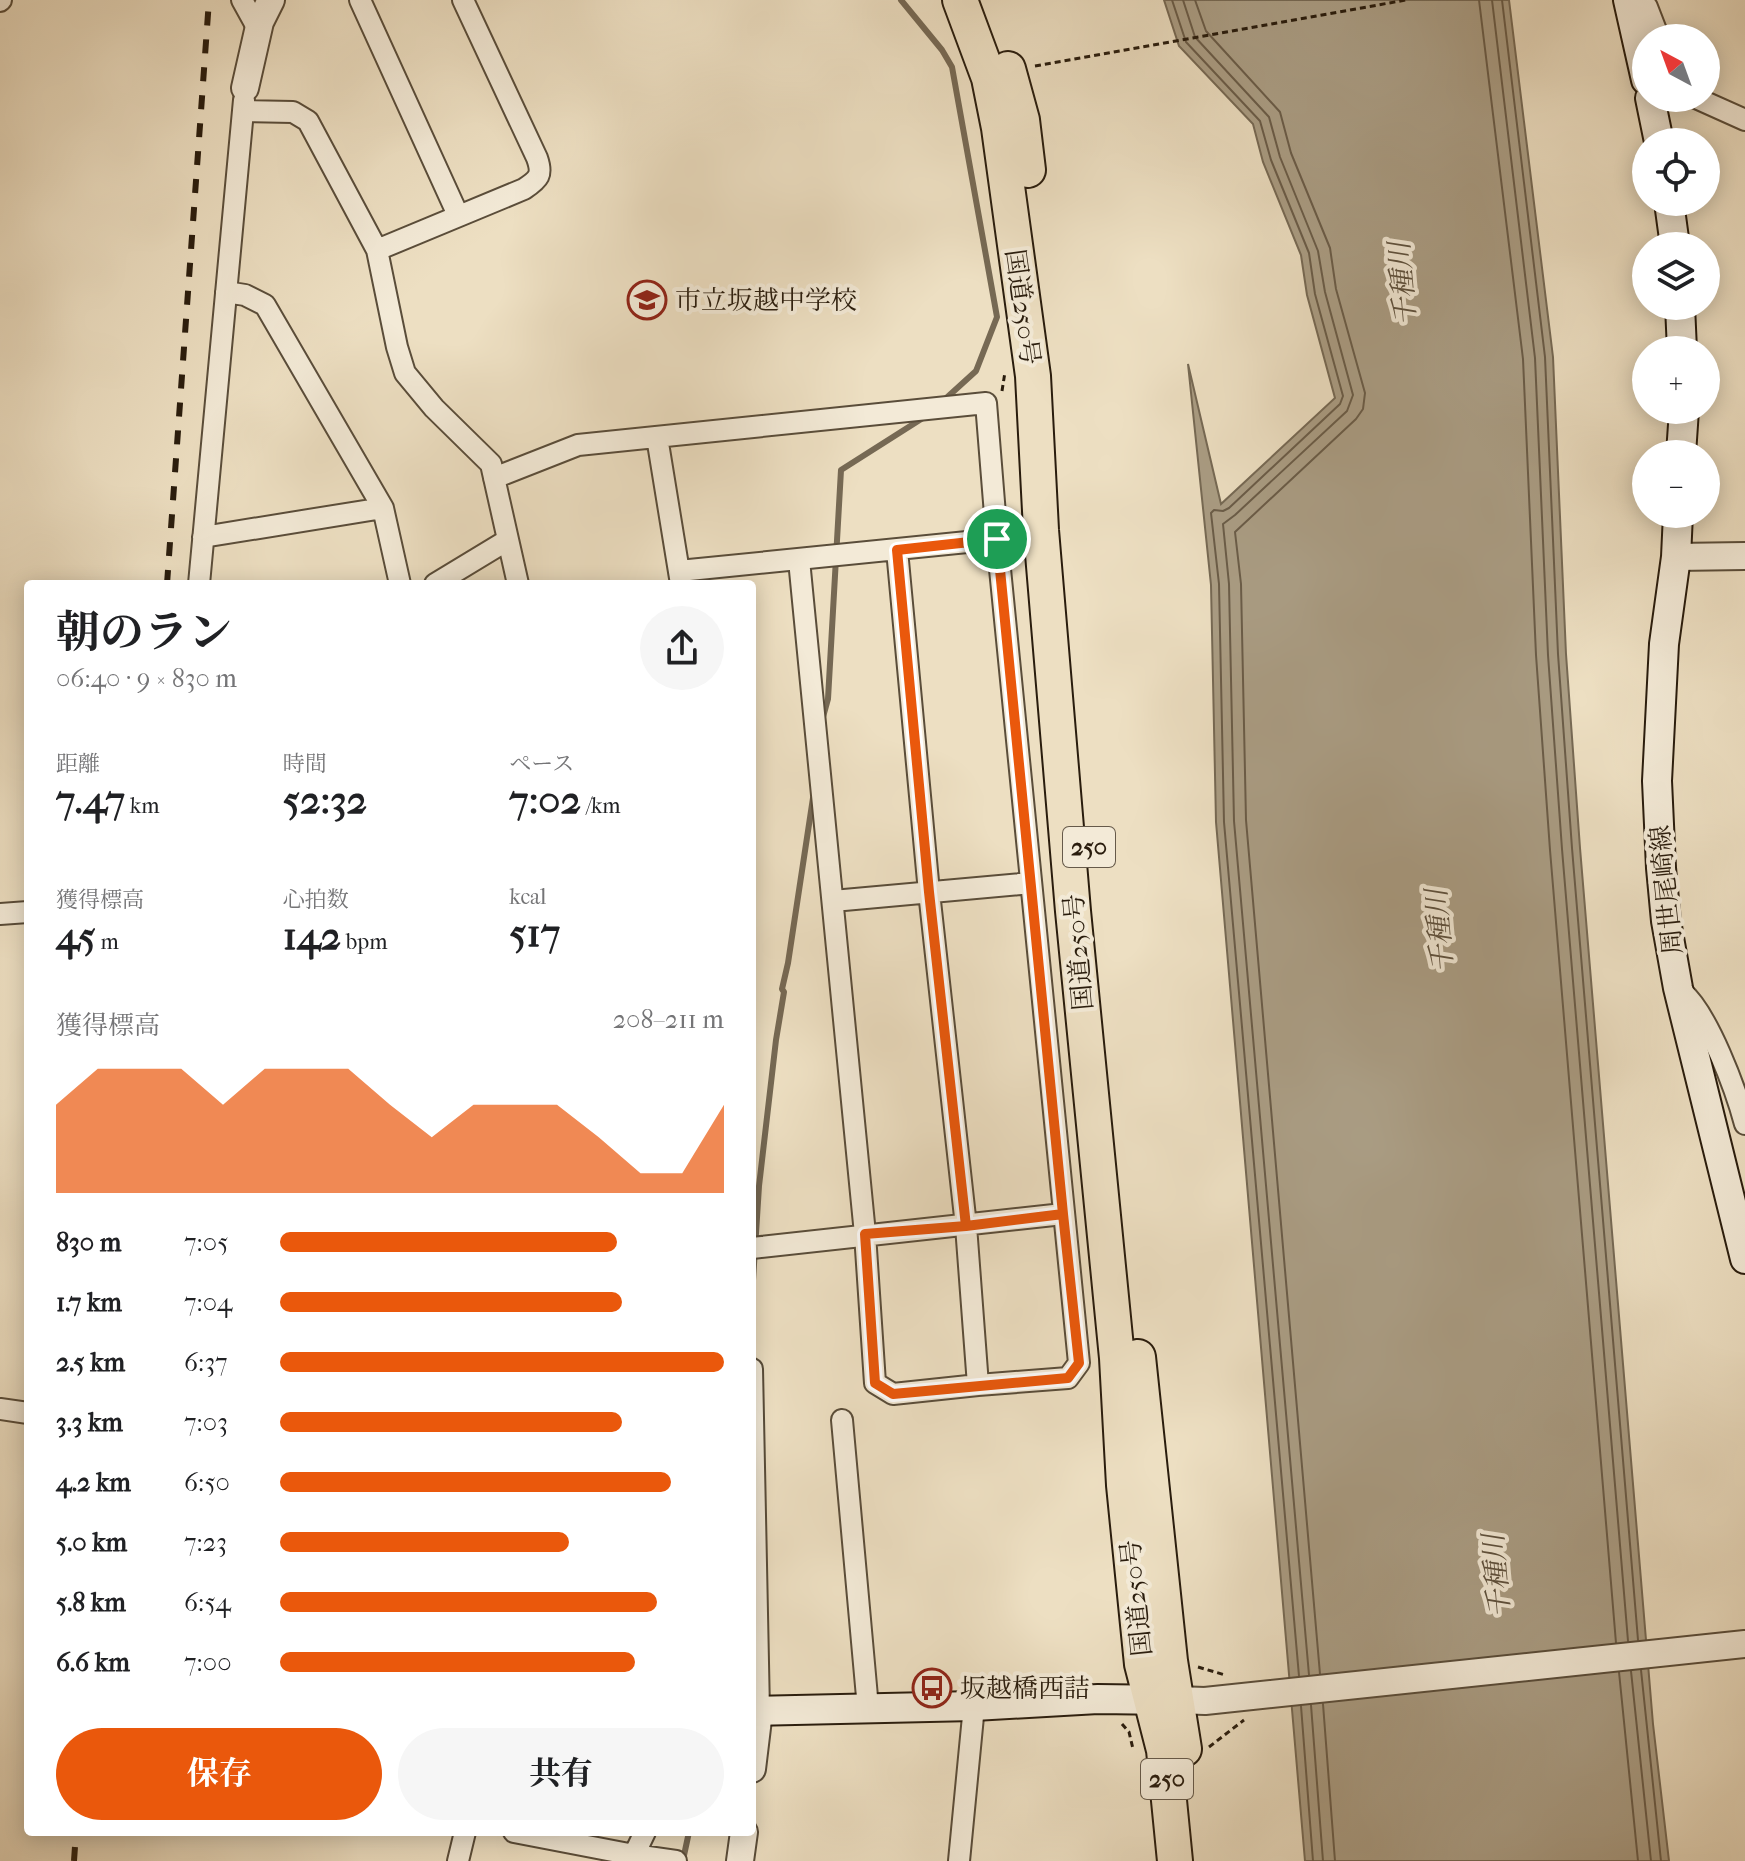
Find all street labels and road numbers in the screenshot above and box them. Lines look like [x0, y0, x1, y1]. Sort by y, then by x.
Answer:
street label: 国道250号 [999, 247, 1046, 367]
street label: 周世尾崎線 [1644, 824, 1689, 956]
road number: 250 [1063, 827, 1115, 867]
street label: 国道250号 [1058, 892, 1099, 1012]
street label: 国道250号 [1115, 1538, 1158, 1658]
road number: 250 [1141, 1759, 1193, 1799]

